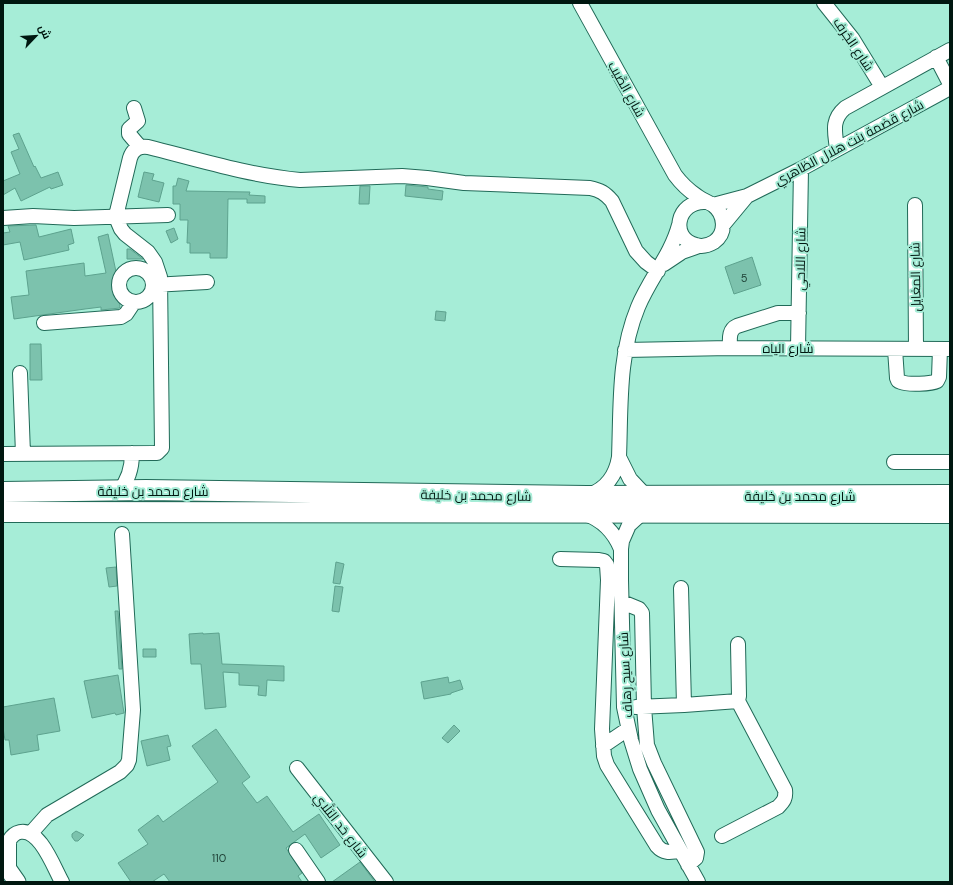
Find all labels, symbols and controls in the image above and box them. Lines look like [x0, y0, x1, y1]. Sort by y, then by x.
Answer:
street label: شارع الجُرف [830, 14, 878, 74]
north arrow [16, 16, 56, 56]
text: ش [36, 22, 54, 41]
street label: شارع الصَّيب [604, 58, 649, 120]
street label: شارع قضمة بنت هلال الظاهري [772, 96, 928, 191]
street label: شارع اللاحي [791, 227, 812, 291]
street label: شارع المغايل [906, 242, 925, 312]
house number: 5 [741, 271, 748, 285]
street label: شارع الياه [763, 340, 813, 357]
street label: شارع محمد بن خليفة [98, 483, 208, 500]
street label: شارع محمد بن خليفة [420, 486, 532, 505]
street label: شارع محمد بن خليفة [745, 488, 855, 505]
street label: شارع سيح رِهاف [615, 632, 637, 718]
street label: شارع حَد التلَّاي [308, 790, 371, 862]
house number: 110 [212, 851, 226, 865]

